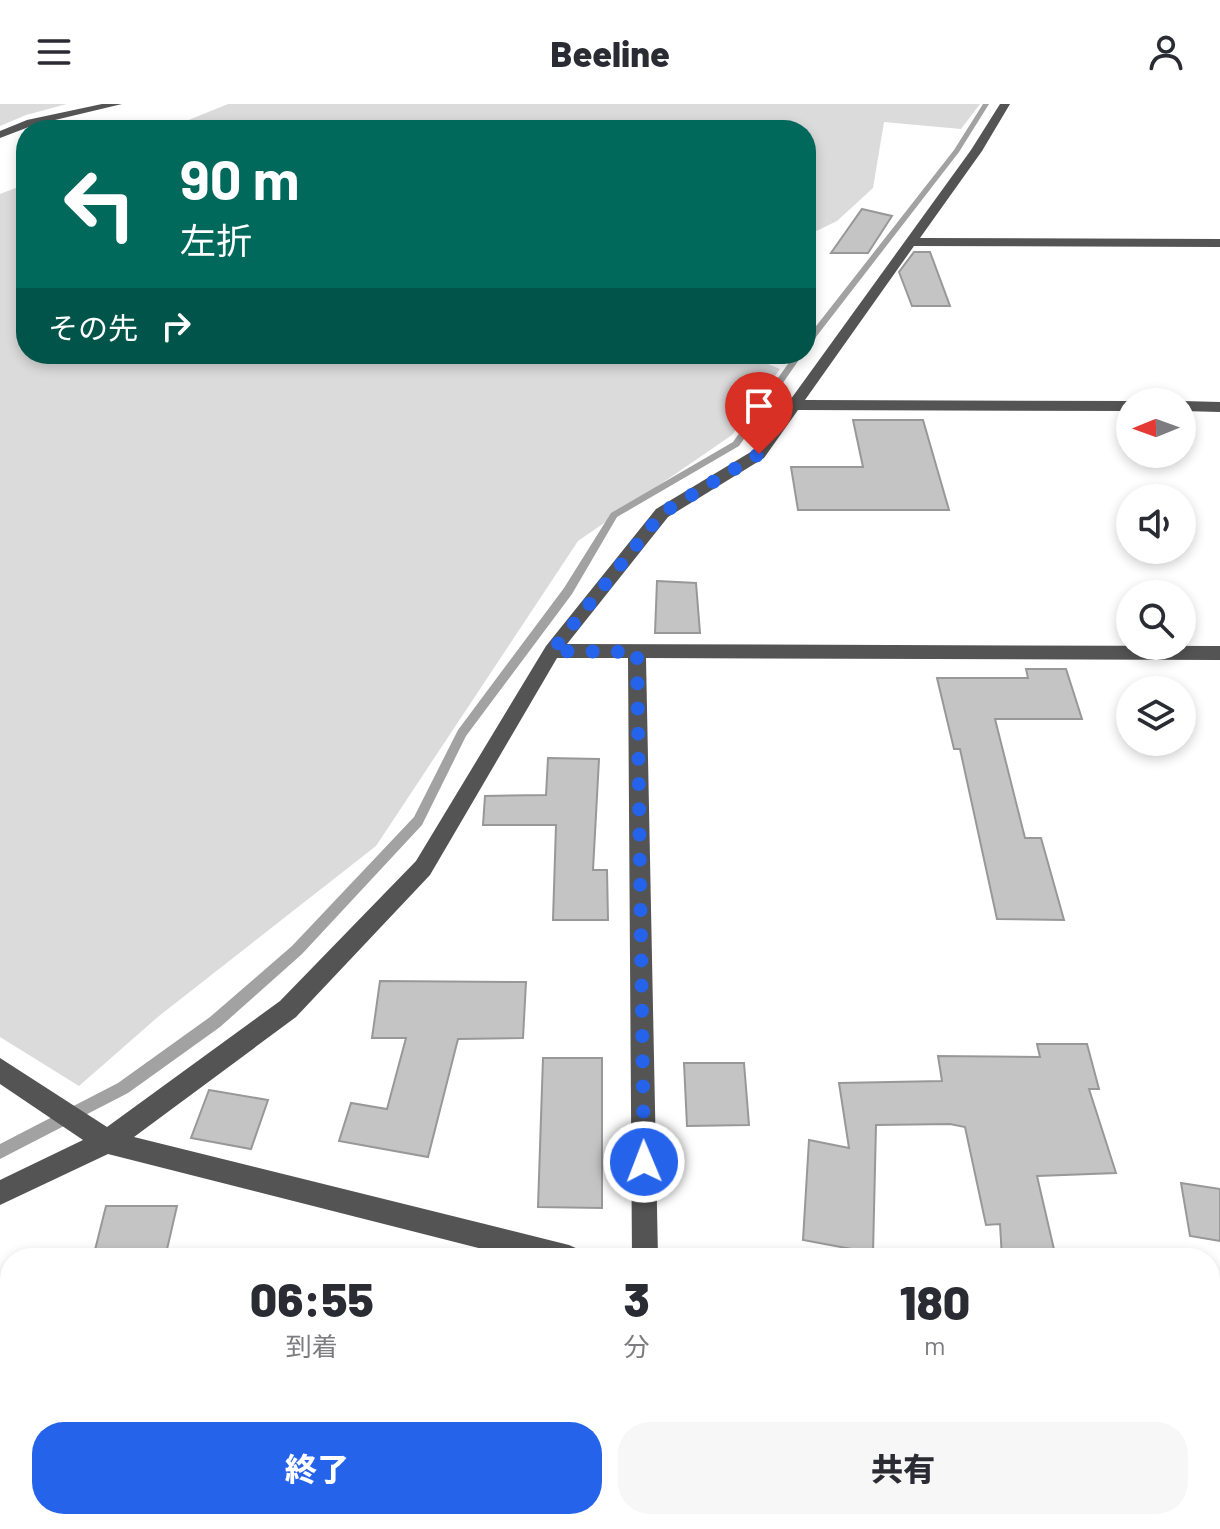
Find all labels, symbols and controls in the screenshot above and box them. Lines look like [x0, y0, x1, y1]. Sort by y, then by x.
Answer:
icon: menu [32, 30, 76, 74]
icon: person [1144, 30, 1188, 74]
text: Beeline [550, 31, 670, 74]
text: 90 m [180, 144, 300, 211]
icon: left [48, 152, 152, 256]
text: 左折 [180, 218, 252, 261]
icon: right [154, 304, 198, 348]
text: その先 [48, 309, 138, 345]
pin [725, 372, 793, 454]
icon: arrive [737, 384, 781, 428]
north arrow [1116, 388, 1196, 468]
map controls [1116, 388, 1196, 756]
button: sound [1116, 484, 1196, 564]
button: search [1116, 580, 1196, 660]
button: layers [1116, 676, 1196, 756]
position arrow [602, 1120, 686, 1204]
text: 06:55 [250, 1269, 374, 1327]
text: 3 [623, 1269, 650, 1327]
text: 180 [899, 1272, 970, 1330]
text: m [924, 1329, 946, 1360]
text: 到着 [286, 1330, 338, 1361]
text: 分 [624, 1330, 650, 1361]
button: 終了 [32, 1422, 602, 1514]
button: 共有 [618, 1422, 1188, 1514]

